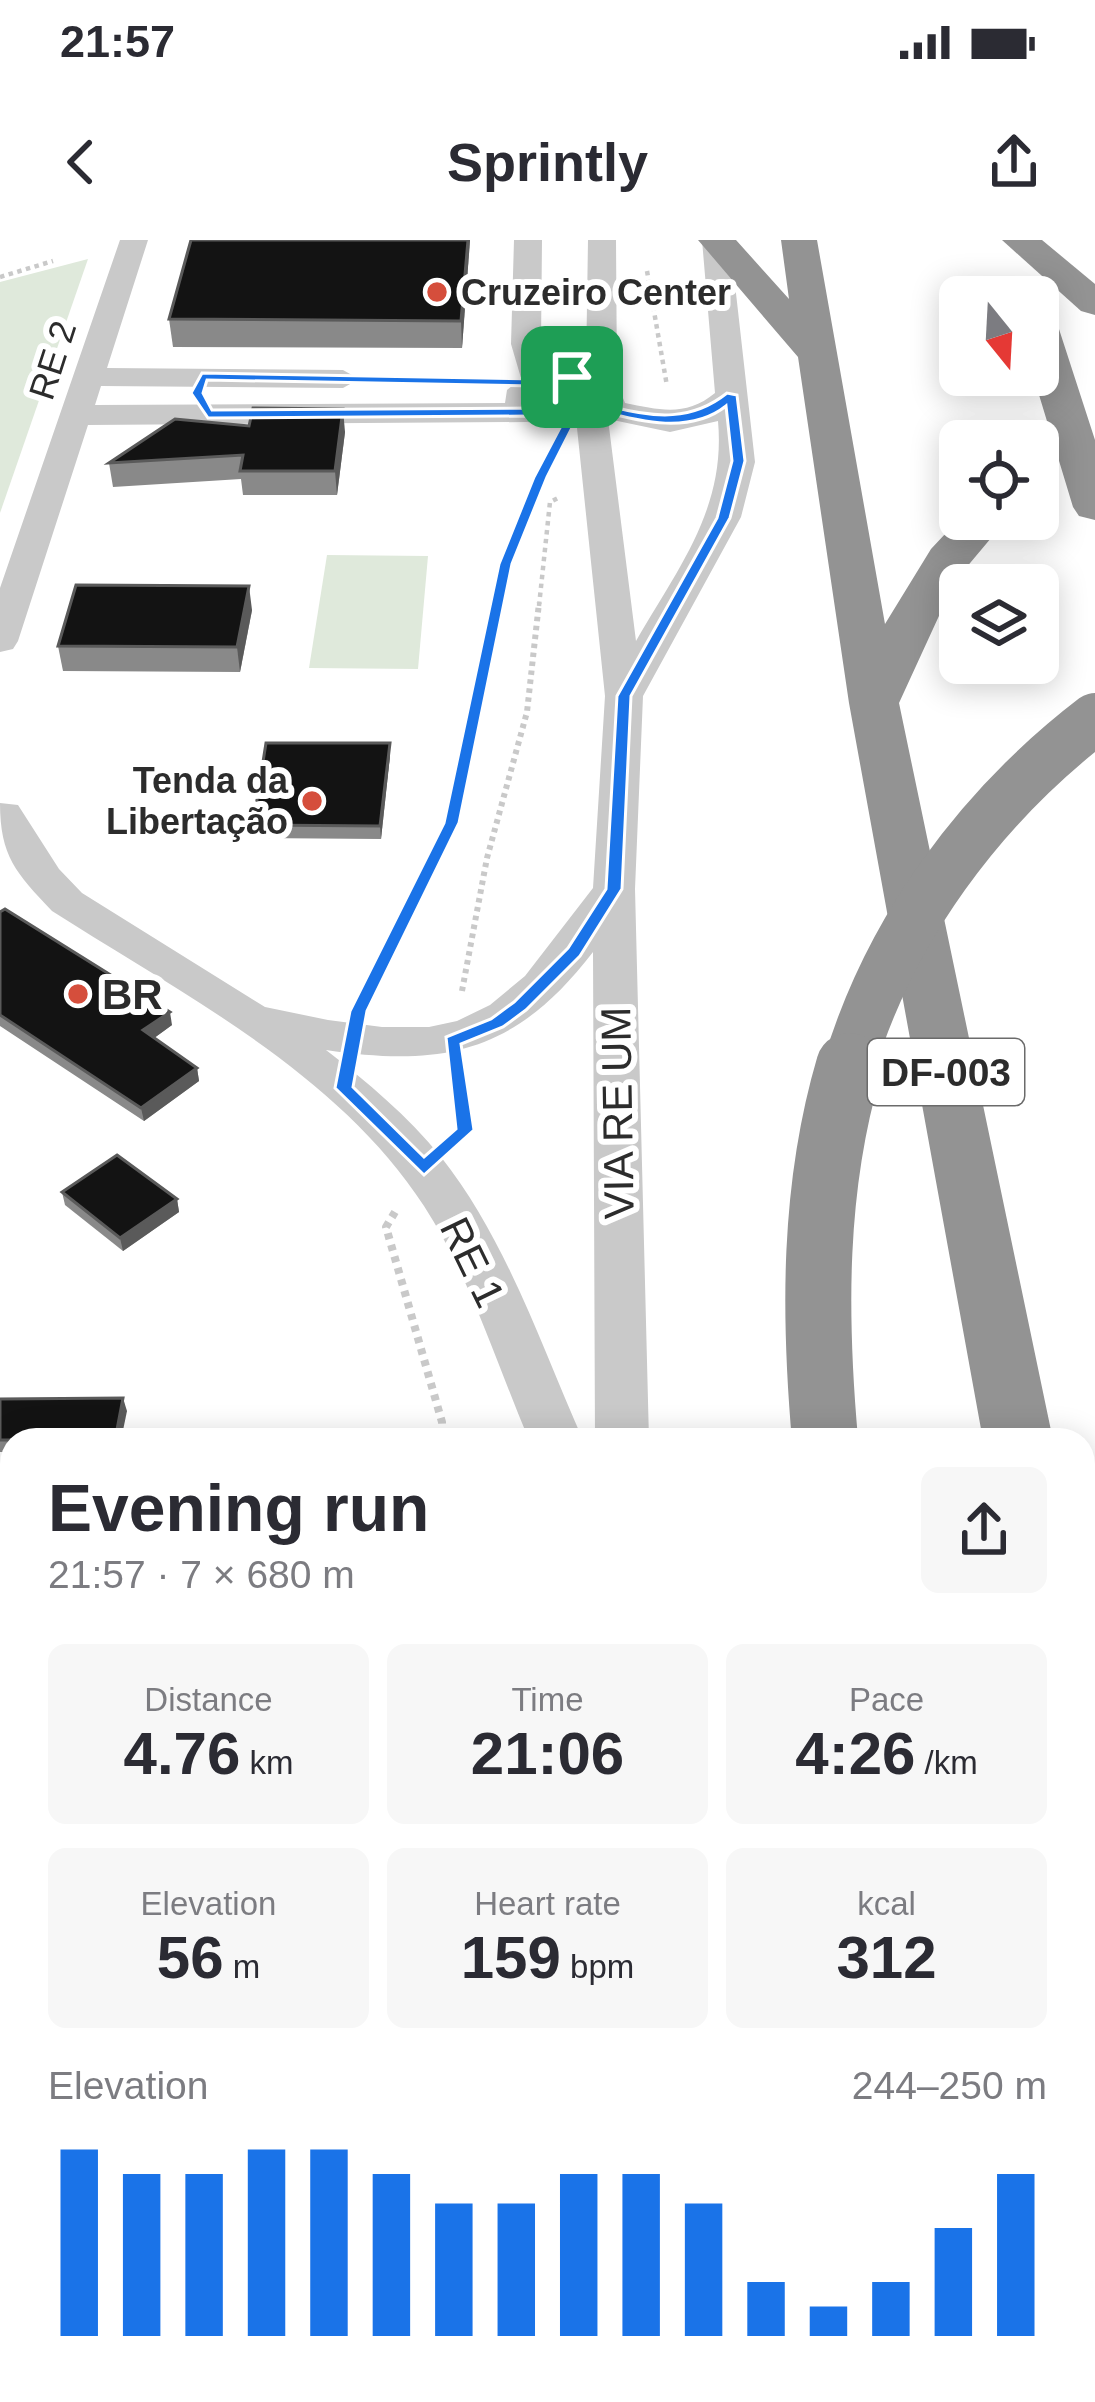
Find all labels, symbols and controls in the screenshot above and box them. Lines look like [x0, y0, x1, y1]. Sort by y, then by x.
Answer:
text: 21:57 [60, 16, 175, 67]
icon: back [48, 129, 114, 195]
icon: share [981, 129, 1047, 195]
text: Sprintly [447, 132, 648, 192]
place label: Cruzeiro Center [461, 272, 731, 313]
north arrow [939, 276, 1059, 396]
map controls [939, 276, 1059, 684]
marker: Cruzeiro Center [424, 279, 450, 305]
street label: RE 2 [21, 316, 84, 405]
pin [521, 326, 623, 428]
icon: arrive [539, 344, 605, 410]
button: locate [939, 420, 1059, 540]
button: layers [939, 564, 1059, 684]
place label: Tenda da Libertação [106, 760, 289, 842]
marker: Tenda da Libertação [299, 788, 325, 814]
place label: BR [102, 971, 163, 1018]
marker: BR [65, 981, 91, 1007]
street label: VIA RE UM [592, 1006, 643, 1220]
road number: DF-003 [868, 1039, 1024, 1105]
street label: RE 1 [431, 1210, 514, 1314]
button: share [921, 1467, 1047, 1593]
text: Evening run [48, 1471, 429, 1545]
text: 21:57 · 7 × 680 m [48, 1553, 355, 1596]
text: Distance [144, 1681, 273, 1718]
text: Time [511, 1681, 584, 1718]
text: Pace [849, 1681, 924, 1718]
text: 4.76 [124, 1720, 240, 1787]
text: 21:06 [471, 1720, 624, 1787]
text: 4:26 [795, 1720, 915, 1787]
text: km [240, 1744, 293, 1781]
text: /km [915, 1744, 978, 1781]
text: Elevation [141, 1885, 276, 1922]
text: Heart rate [474, 1885, 621, 1922]
text: kcal [857, 1885, 916, 1922]
text: 56 [157, 1924, 224, 1991]
text: 159 [461, 1924, 561, 1991]
text: 312 [836, 1924, 937, 1991]
text: m [224, 1948, 260, 1985]
text: bpm [561, 1948, 634, 1985]
text: Elevation [48, 2064, 208, 2107]
text: 244–250 m [852, 2064, 1047, 2107]

